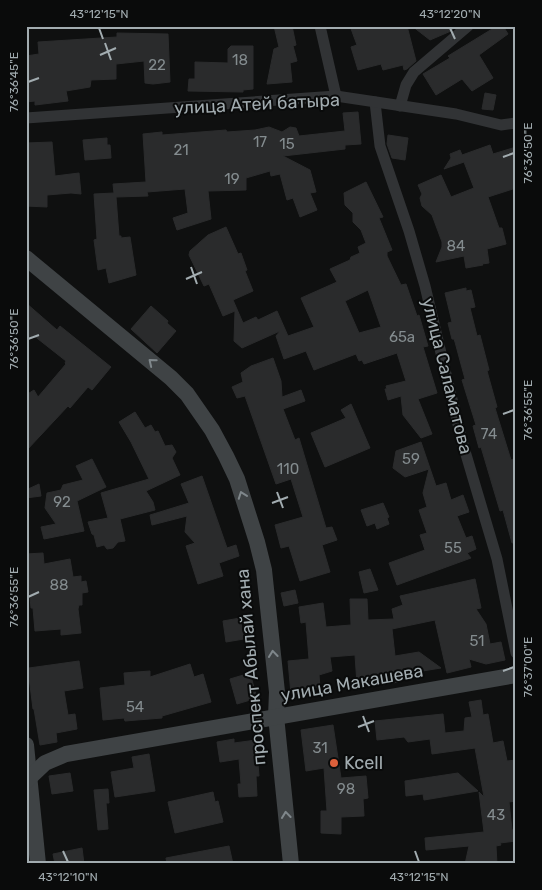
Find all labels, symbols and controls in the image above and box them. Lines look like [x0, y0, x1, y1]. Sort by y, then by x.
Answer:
text: 43°12'15"N [69, 7, 129, 21]
text: 43°12'20"N [419, 7, 481, 21]
house number: 18 [232, 51, 248, 69]
text: 76°36'45"E [7, 52, 21, 112]
house number: 22 [148, 56, 166, 74]
street label: улица Атей батыра [174, 89, 340, 119]
text: 76°36'50"E [521, 123, 535, 183]
house number: 17 [253, 133, 267, 151]
house number: 15 [279, 135, 295, 153]
house number: 21 [173, 141, 189, 159]
house number: 19 [224, 170, 240, 188]
house number: 84 [447, 237, 465, 255]
street label: улица Саламатова [417, 296, 477, 456]
text: 76°36'50"E [7, 309, 21, 369]
house number: 65а [389, 328, 415, 346]
one-way arrow [149, 360, 158, 368]
text: 76°36'55"E [521, 380, 535, 440]
house number: 74 [481, 425, 497, 443]
house number: 59 [402, 450, 420, 468]
house number: 110 [277, 460, 299, 478]
one-way arrow [238, 491, 248, 499]
house number: 92 [53, 493, 71, 511]
house number: 55 [444, 539, 462, 557]
text: 76°36'55"E [7, 567, 21, 627]
street label: проспект Абылай хана [231, 568, 271, 766]
house number: 88 [49, 576, 69, 594]
house number: 51 [469, 632, 485, 650]
text: 76°37'00"E [521, 637, 535, 697]
one-way arrow [268, 649, 279, 657]
street label: улица Макашева [279, 660, 425, 706]
house number: 54 [126, 698, 144, 716]
house number: 31 [312, 739, 328, 757]
place label: Kcell [344, 752, 383, 774]
marker: Kcell [328, 757, 340, 769]
house number: 98 [337, 780, 355, 798]
house number: 43 [487, 806, 505, 824]
one-way arrow [281, 811, 292, 819]
text: 43°12'10"N [38, 870, 98, 884]
text: 43°12'15"N [389, 870, 449, 884]

